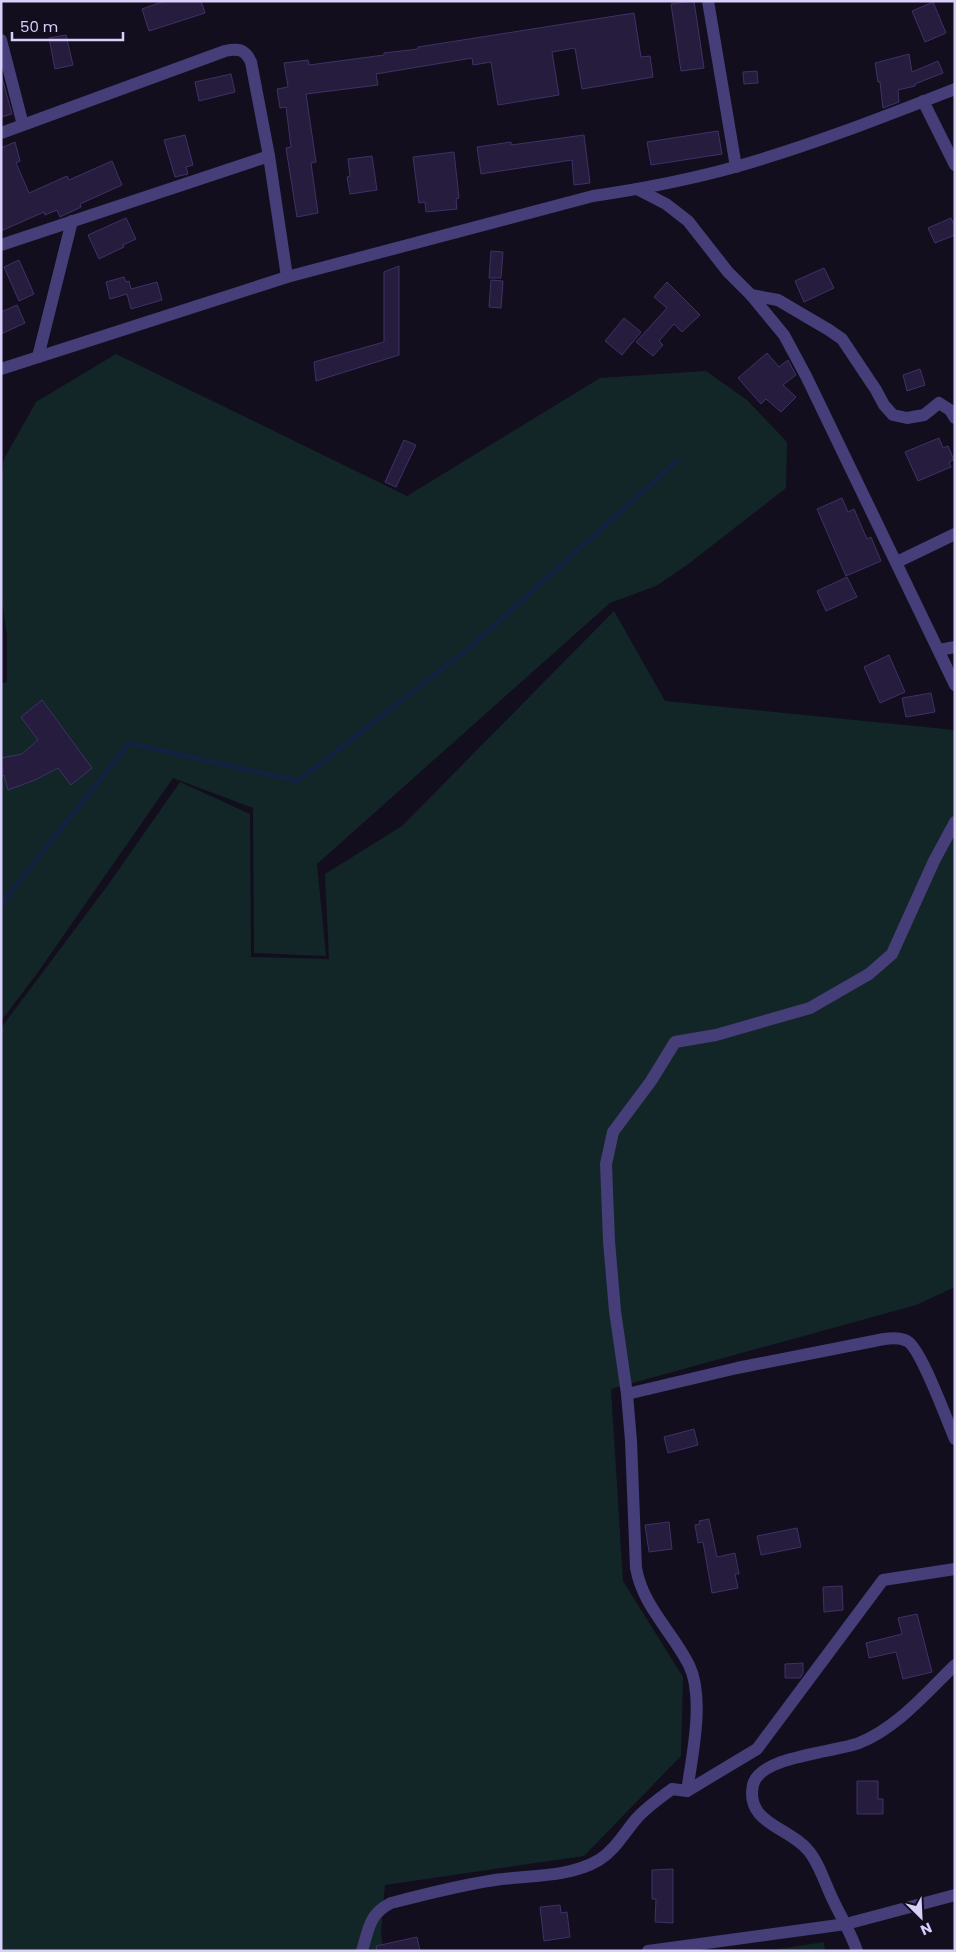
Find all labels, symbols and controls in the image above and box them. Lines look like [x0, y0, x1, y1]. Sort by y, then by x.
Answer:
scale bar [12, 10, 124, 42]
text: 50 m [20, 16, 58, 37]
north arrow [896, 1892, 946, 1942]
text: N [917, 1918, 935, 1940]

